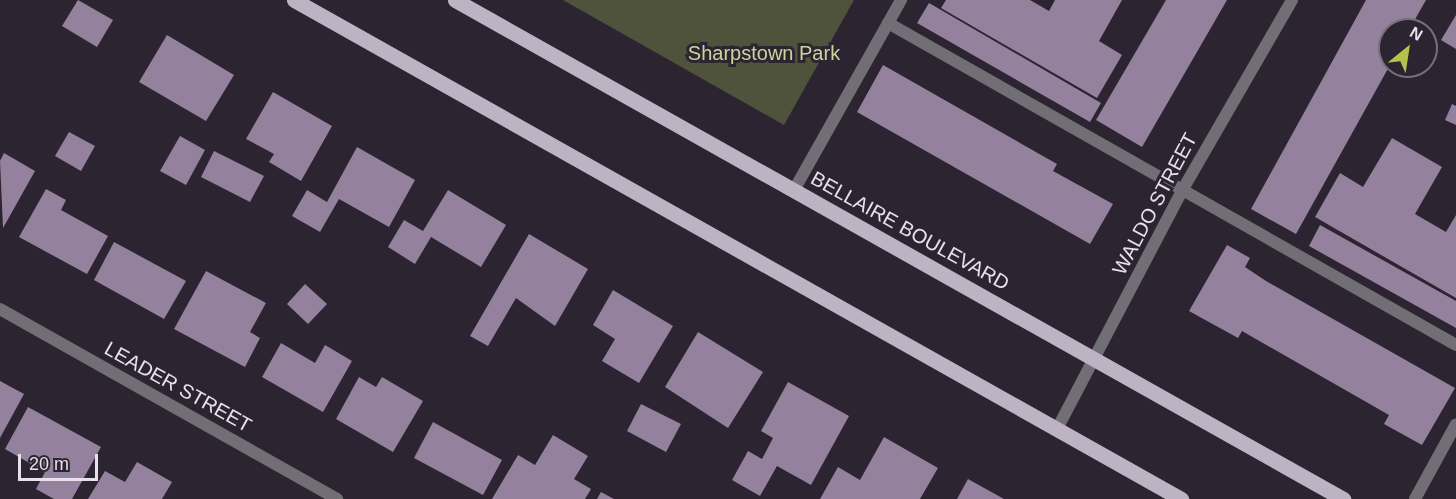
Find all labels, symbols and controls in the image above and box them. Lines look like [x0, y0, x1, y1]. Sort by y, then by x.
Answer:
north arrow [1378, 18, 1438, 78]
text: N [1407, 23, 1426, 44]
park label: Sharpstown Park [688, 41, 840, 65]
street label: WALDO STREET [1108, 129, 1202, 279]
street label: BELLAIRE BOULEVARD [807, 166, 1013, 296]
street label: LEADER STREET [100, 337, 256, 437]
scale bar [21, 442, 100, 480]
text: 20 m [29, 454, 69, 474]

